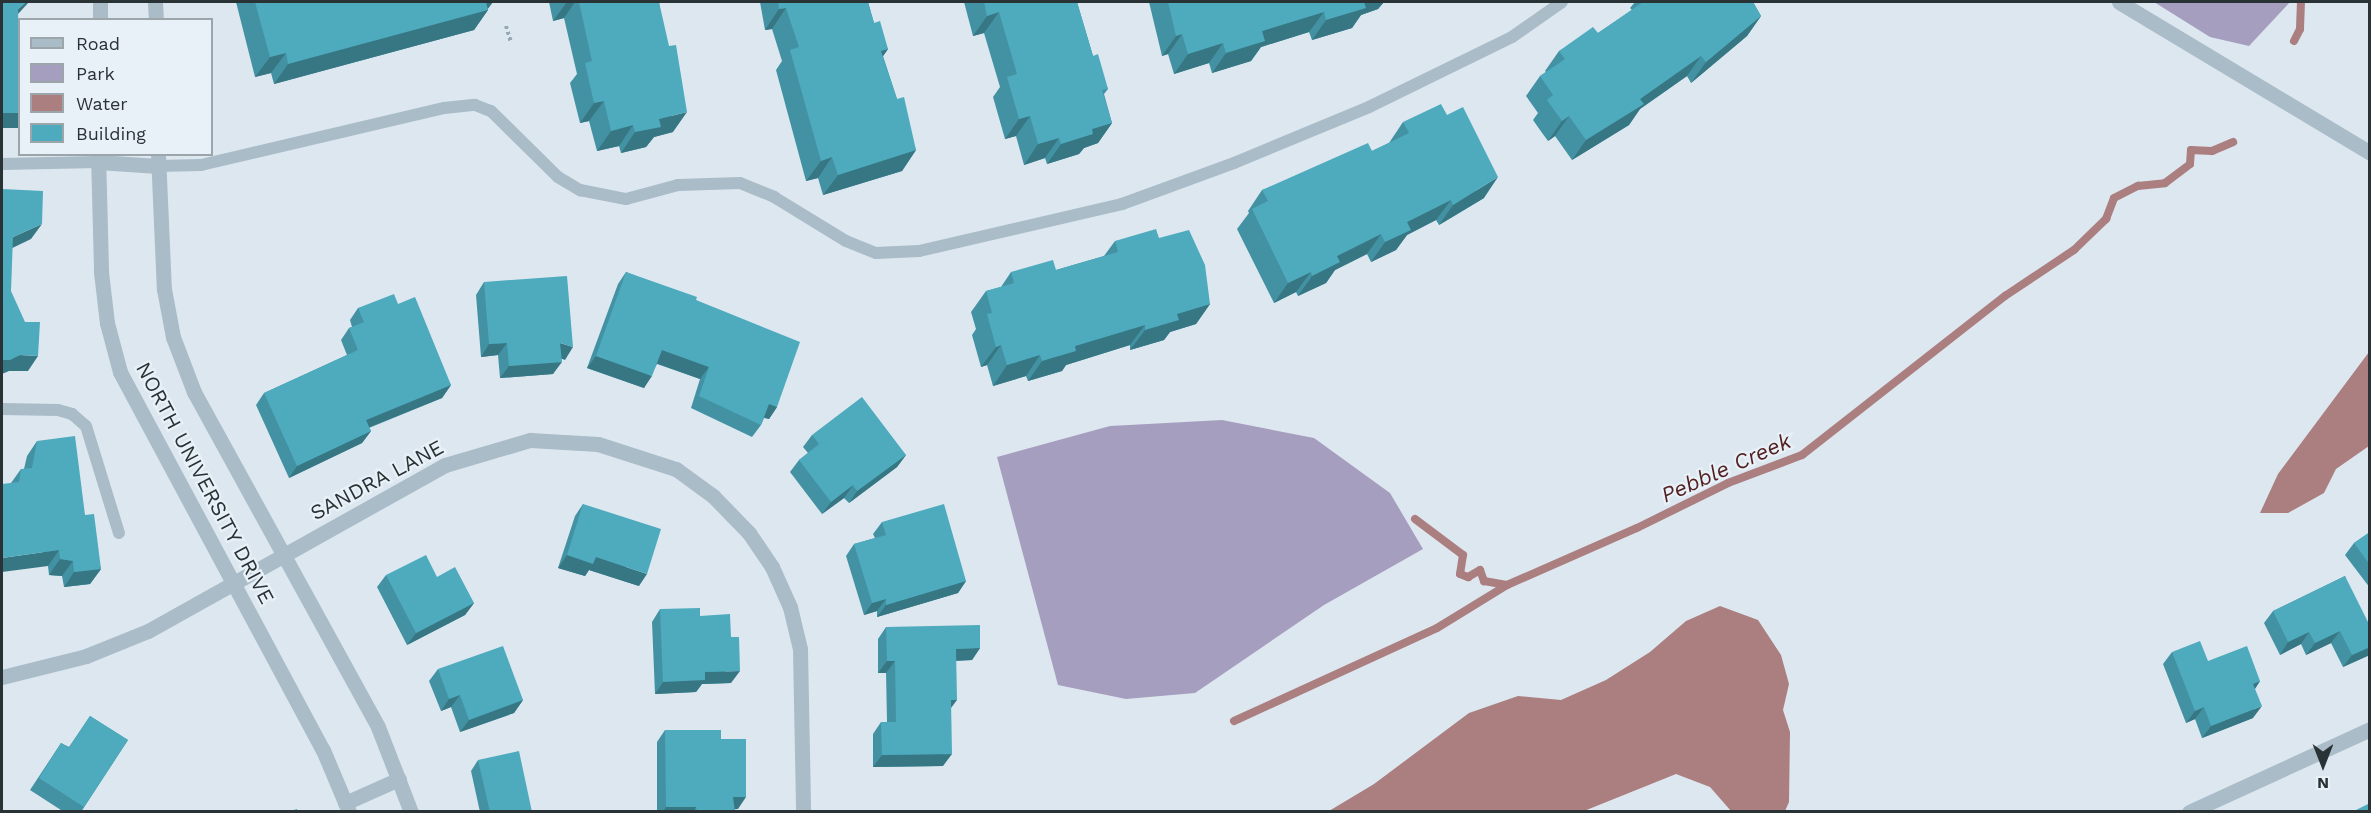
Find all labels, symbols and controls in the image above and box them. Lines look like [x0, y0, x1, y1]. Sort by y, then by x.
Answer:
legend [18, 18, 213, 156]
text: Road [76, 33, 120, 54]
text: Park [76, 63, 115, 84]
text: Water [76, 93, 128, 114]
text: Building [76, 123, 146, 144]
street label: NORTH UNIVERSITY DRIVE [130, 357, 280, 609]
water label: Pebble Creek [1657, 428, 1795, 508]
street label: SANDRA LANE [306, 434, 448, 526]
north arrow [2293, 735, 2353, 795]
text: N [2317, 774, 2329, 793]

